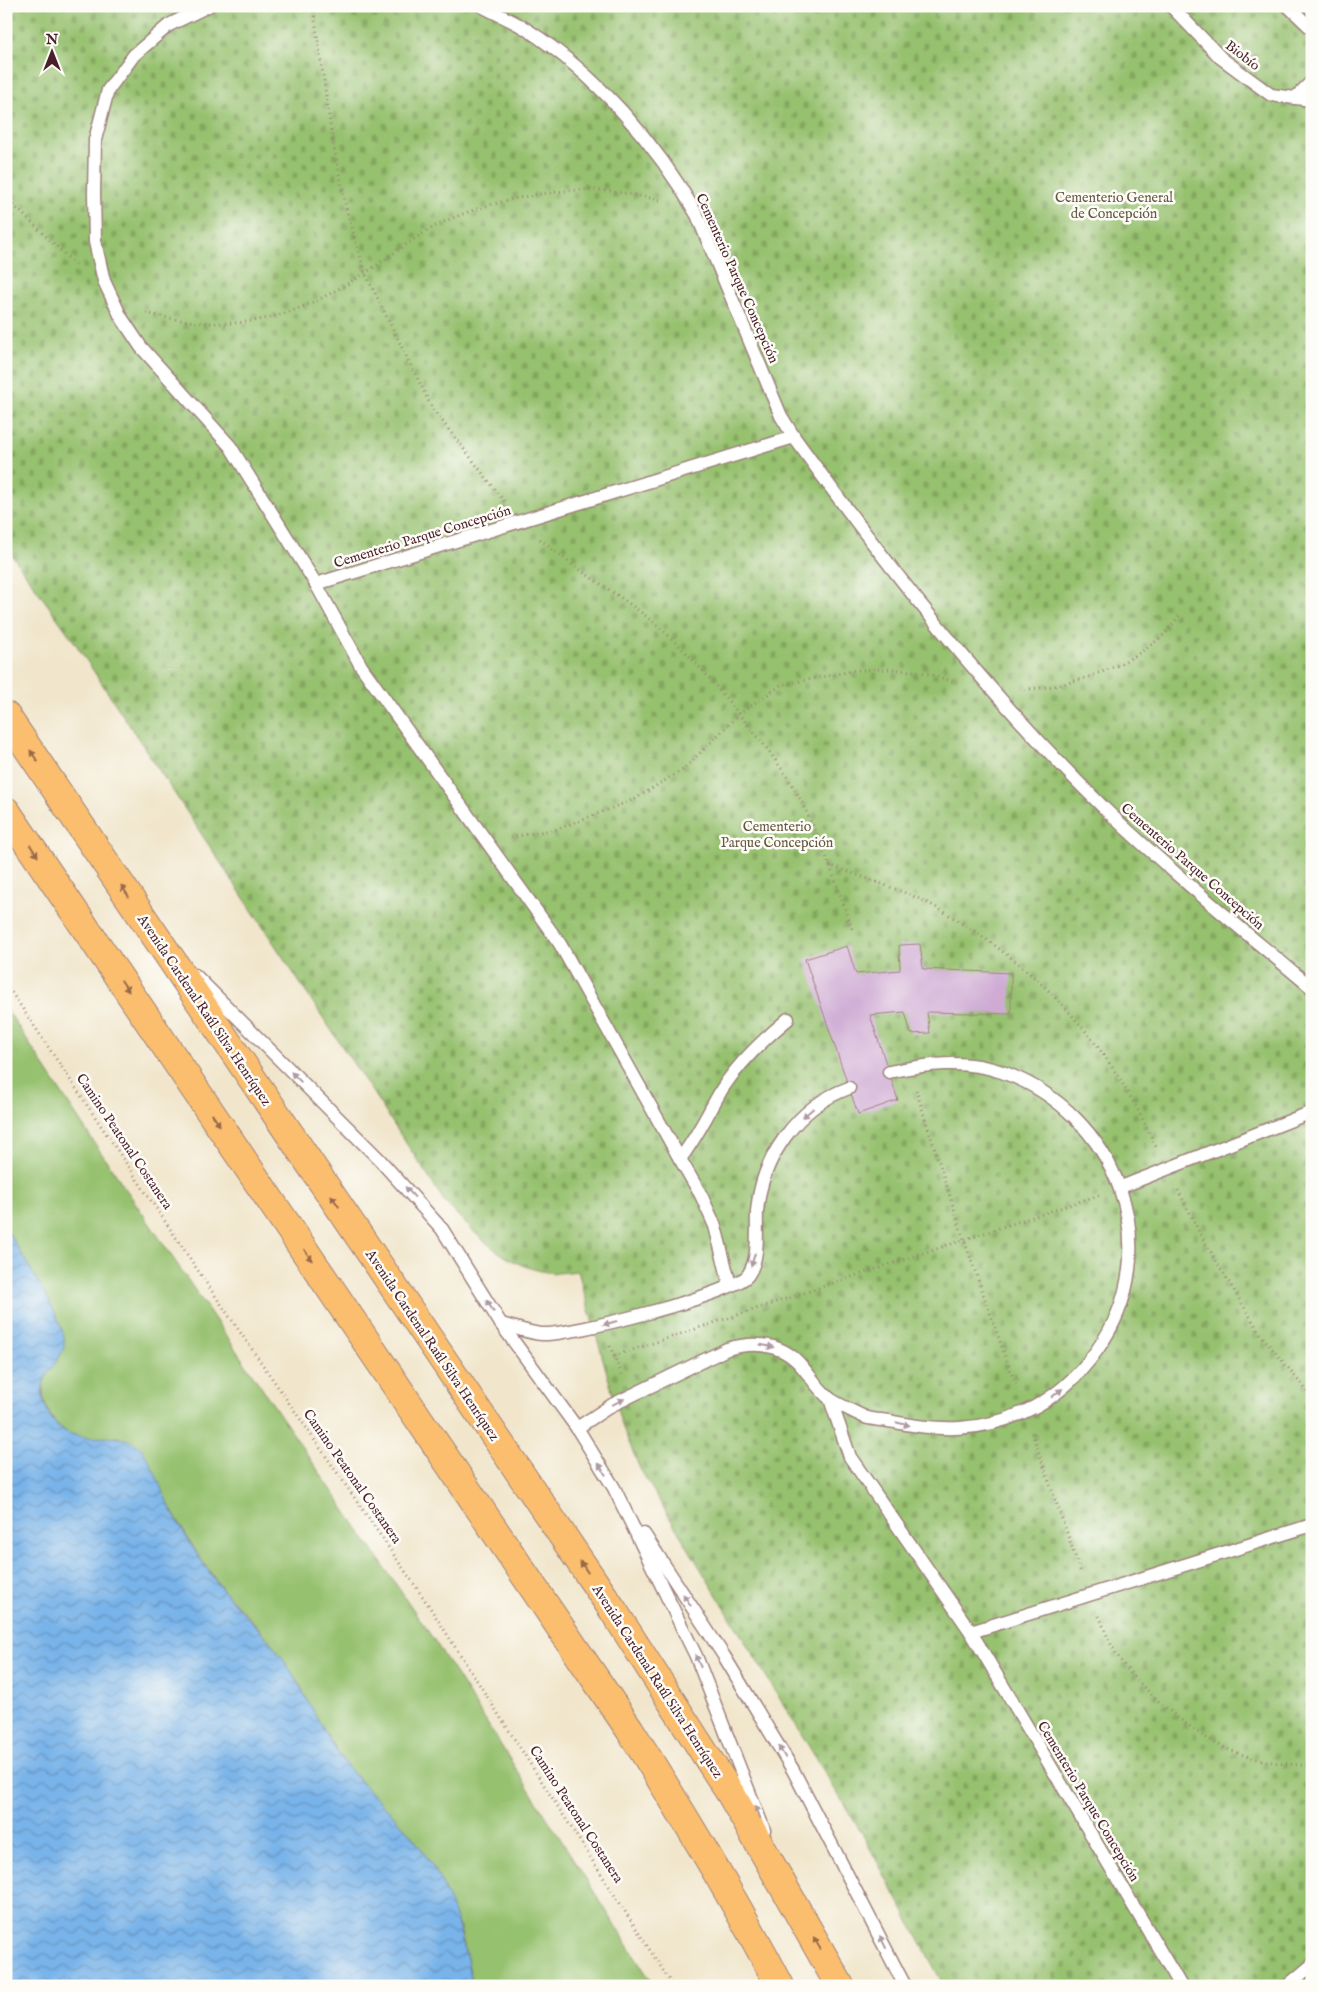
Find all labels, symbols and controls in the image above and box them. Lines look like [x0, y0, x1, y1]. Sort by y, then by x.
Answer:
north arrow [28, 28, 78, 78]
text: N [45, 31, 58, 49]
street label: Biobío [1221, 37, 1264, 75]
park label: Cementerio General de Concepción [1055, 189, 1173, 223]
street label: Cementerio Parque Concepción [691, 191, 783, 367]
street label: Cementerio Parque Concepción [332, 501, 513, 572]
one-way arrow [29, 749, 38, 763]
street label: Cementerio Parque Concepción [1117, 800, 1268, 934]
park label: Cementerio Parque Concepción [721, 818, 834, 852]
one-way arrow [29, 845, 39, 858]
one-way arrow [120, 884, 130, 897]
street label: Avenida Cardenal Raúl Silva Henríquez [133, 911, 275, 1110]
one-way arrow [120, 979, 130, 993]
street label: Camino Peatonal Costanera [72, 1070, 177, 1214]
one-way arrow [290, 1071, 302, 1083]
one-way arrow [803, 1107, 815, 1119]
one-way arrow [212, 1113, 221, 1127]
one-way arrow [405, 1186, 416, 1199]
one-way arrow [330, 1194, 340, 1208]
street label: Avenida Cardenal Raúl Silva Henríquez [361, 1246, 503, 1445]
one-way arrow [303, 1248, 313, 1261]
one-way arrow [748, 1252, 756, 1267]
one-way arrow [486, 1300, 495, 1313]
one-way arrow [603, 1319, 618, 1327]
one-way arrow [760, 1342, 775, 1350]
one-way arrow [1050, 1387, 1063, 1398]
one-way arrow [611, 1398, 625, 1406]
street label: Camino Peatonal Costanera [299, 1406, 406, 1548]
one-way arrow [895, 1420, 910, 1428]
one-way arrow [598, 1462, 607, 1476]
one-way arrow [579, 1560, 589, 1574]
street label: Avenida Cardenal Raúl Silva Henríquez [587, 1581, 727, 1782]
one-way arrow [682, 1593, 692, 1606]
one-way arrow [694, 1653, 702, 1668]
street label: Cementerio Parque Concepción [1033, 1718, 1144, 1886]
street label: Camino Peatonal Costanera [525, 1742, 628, 1887]
one-way arrow [778, 1745, 786, 1760]
one-way arrow [754, 1805, 761, 1820]
one-way arrow [879, 1935, 887, 1950]
one-way arrow [812, 1936, 821, 1950]

